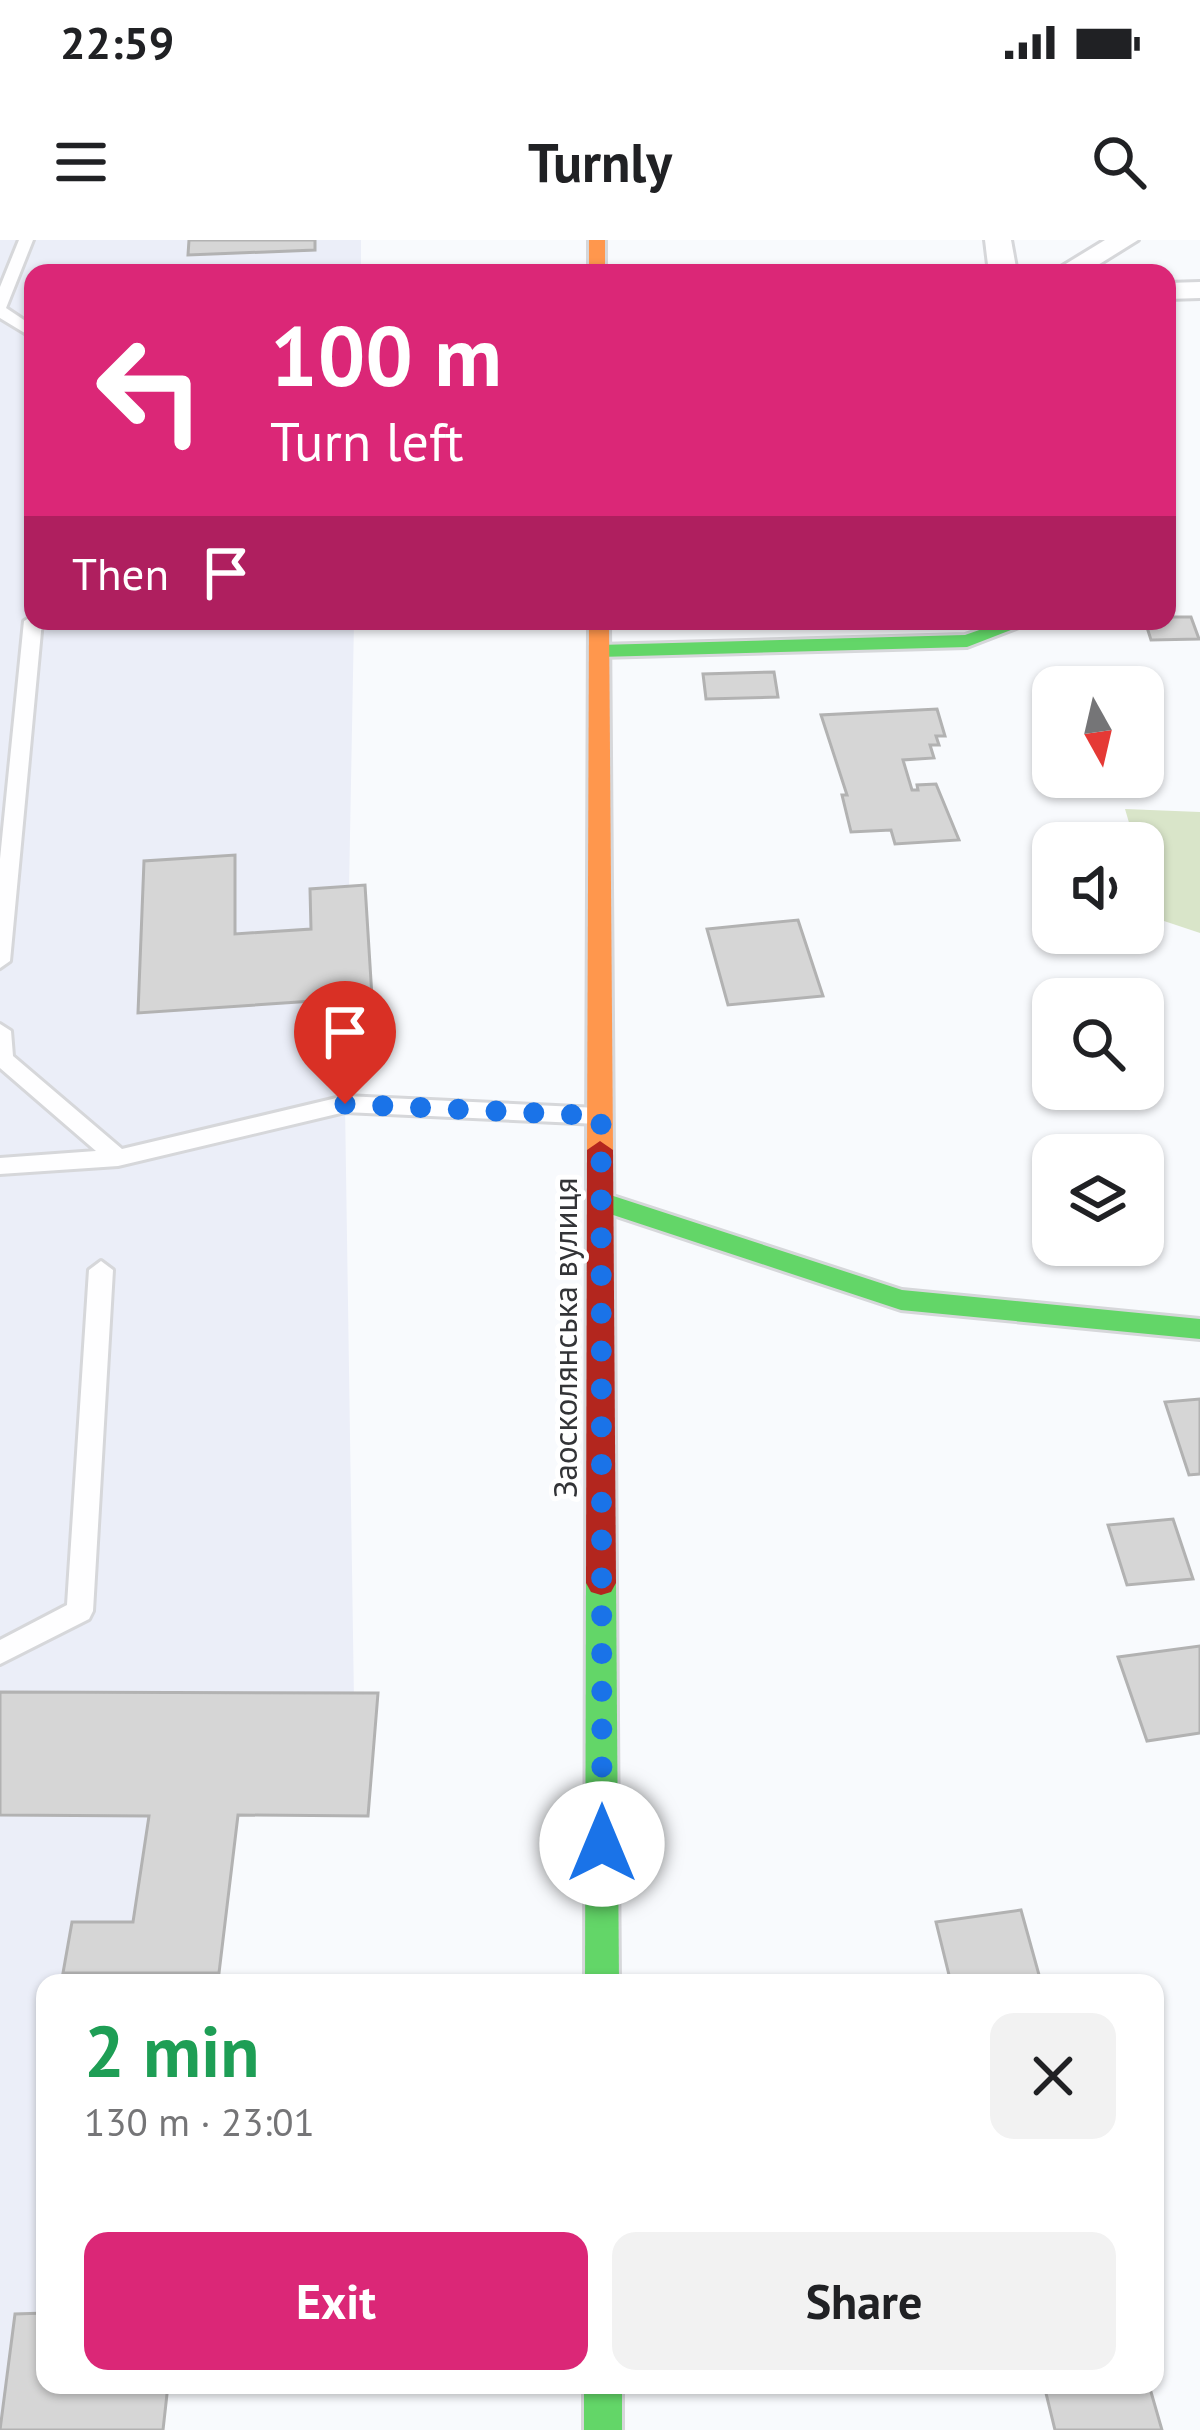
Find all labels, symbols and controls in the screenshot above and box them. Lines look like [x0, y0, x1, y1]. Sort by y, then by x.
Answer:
text: 22:59 [60, 13, 174, 71]
text: Turnly [528, 127, 672, 197]
icon: menu [48, 129, 114, 195]
icon: search [1086, 129, 1152, 195]
text: 100 m [270, 300, 502, 409]
icon: left [72, 312, 228, 468]
text: Turn left [270, 406, 464, 476]
icon: arrive [193, 540, 259, 606]
text: Then [72, 544, 169, 602]
north arrow [1032, 666, 1164, 798]
map controls [1032, 666, 1164, 1266]
button: sound [1032, 822, 1164, 954]
button: search [1032, 978, 1164, 1110]
pin [294, 981, 396, 1104]
icon: arrive [312, 999, 378, 1065]
button: layers [1032, 1134, 1164, 1266]
street label: Заосколянська вулиця [543, 1178, 586, 1498]
position arrow [539, 1781, 665, 1907]
text: 2 min [84, 2004, 260, 2097]
button: close [990, 2013, 1116, 2139]
text: 130 m · 23:01 [84, 2096, 315, 2147]
button: Exit [84, 2232, 588, 2370]
button: Share [612, 2232, 1116, 2370]

